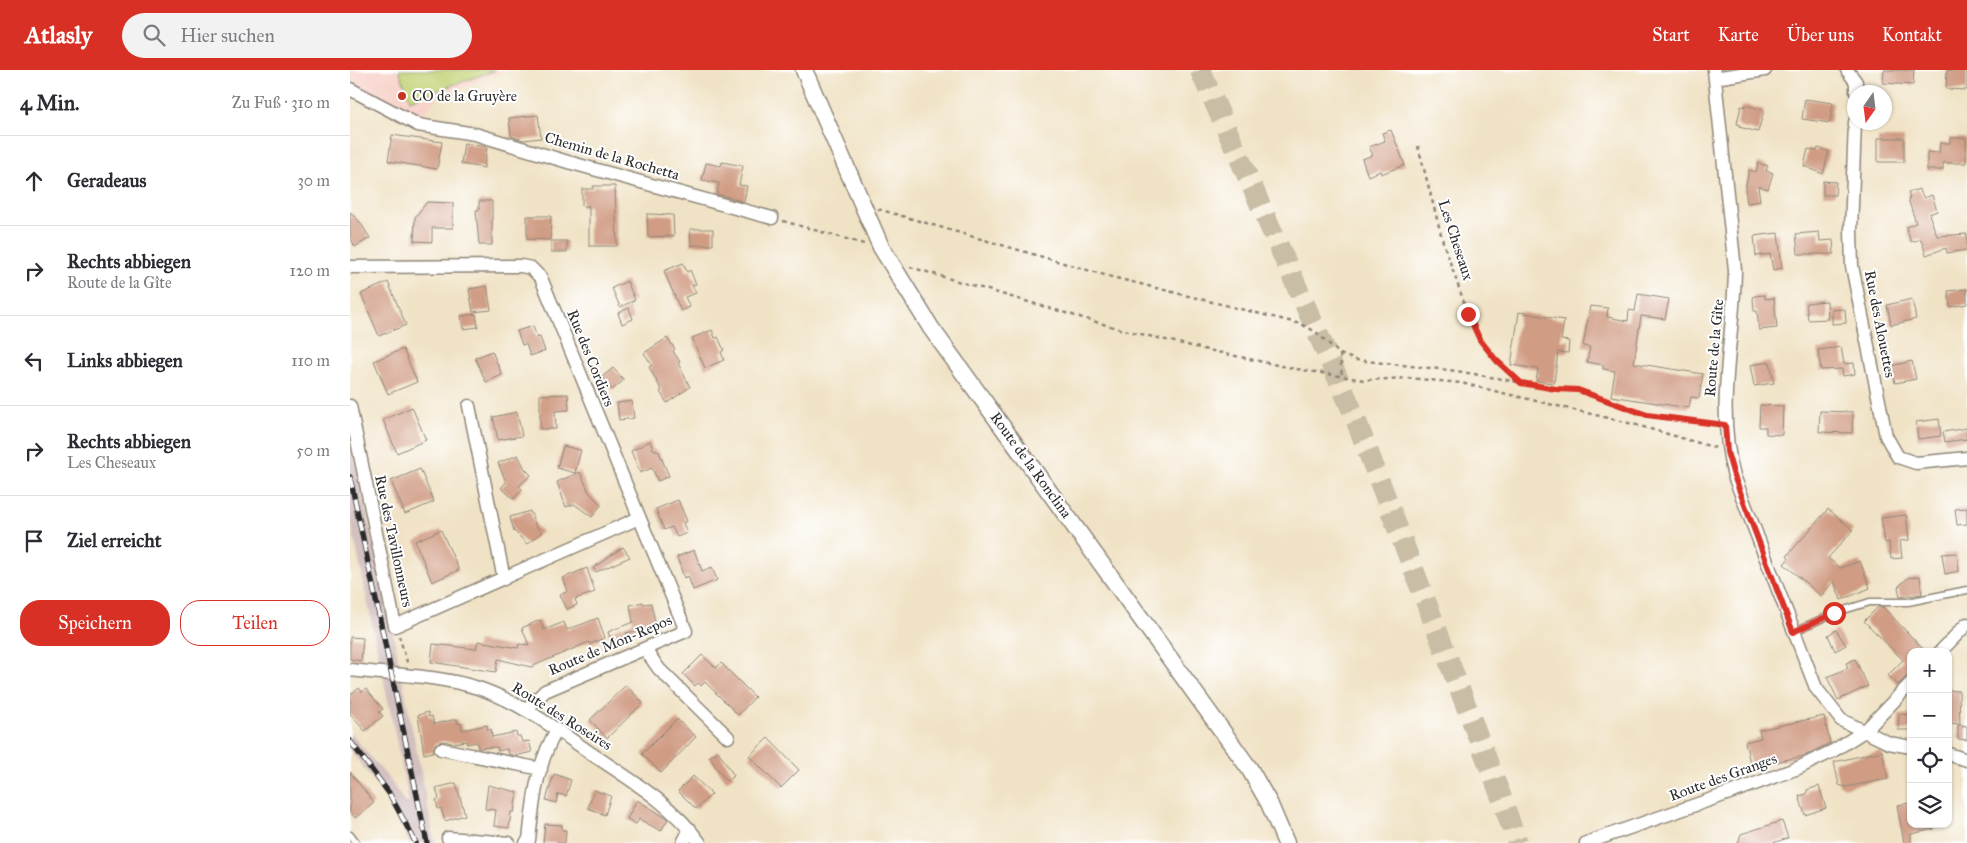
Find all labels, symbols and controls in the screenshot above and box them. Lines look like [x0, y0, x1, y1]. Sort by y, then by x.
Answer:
search box [122, 13, 472, 58]
text: Atlasly [25, 20, 92, 50]
icon: search [140, 21, 168, 49]
text: Hier suchen [180, 24, 275, 47]
text: Start [1652, 24, 1690, 46]
text: Karte [1718, 24, 1759, 46]
text: Über uns [1787, 24, 1854, 46]
text: Kontakt [1882, 24, 1942, 46]
north arrow [1847, 85, 1892, 130]
place label: CO de la Gruyère [412, 87, 517, 105]
text: 4 Min. [20, 90, 79, 116]
marker: CO de la Gruyère [396, 90, 408, 102]
text: Zu Fuß · 310 m [232, 93, 330, 112]
street label: Chemin de la Rochetta [543, 128, 682, 184]
icon: ahead [20, 167, 48, 195]
text: Geradeaus [67, 169, 146, 192]
text: 30 m [297, 171, 330, 190]
street label: Les Cheseaux [1435, 198, 1478, 283]
text: Rechts abbiegen [67, 250, 191, 273]
icon: right [20, 257, 48, 285]
text: 120 m [290, 261, 330, 280]
street label: Rue des Alouettes [1861, 269, 1899, 379]
text: Route de la Gîte [67, 273, 172, 292]
street label: Route de la Gîte [1701, 298, 1727, 398]
route end [1457, 303, 1480, 326]
street label: Rue des Cordiers [563, 307, 619, 409]
icon: left [20, 347, 48, 375]
text: Links abbiegen [67, 349, 183, 372]
text: 110 m [291, 351, 330, 370]
street label: Route de la Ronclina [986, 408, 1076, 522]
text: Rechts abbiegen [67, 430, 191, 453]
icon: right [20, 437, 48, 465]
text: 50 m [296, 441, 330, 460]
text: Les Cheseaux [67, 453, 156, 472]
street label: Rue des Tavillonneurs [371, 473, 417, 609]
icon: arrive [20, 527, 48, 555]
text: Ziel erreicht [67, 529, 161, 552]
button: Speichern [20, 600, 170, 646]
button: Teilen [180, 600, 330, 646]
route start [1823, 602, 1846, 625]
street label: Route de Mon-Repos [546, 611, 674, 679]
map controls [1907, 648, 1952, 828]
button: + [1907, 648, 1952, 693]
street label: Route des Roseires [509, 678, 615, 754]
button: − [1907, 693, 1952, 738]
button: locate [1907, 738, 1952, 783]
street label: Route des Granges [1667, 749, 1779, 805]
button: layers [1907, 783, 1952, 828]

